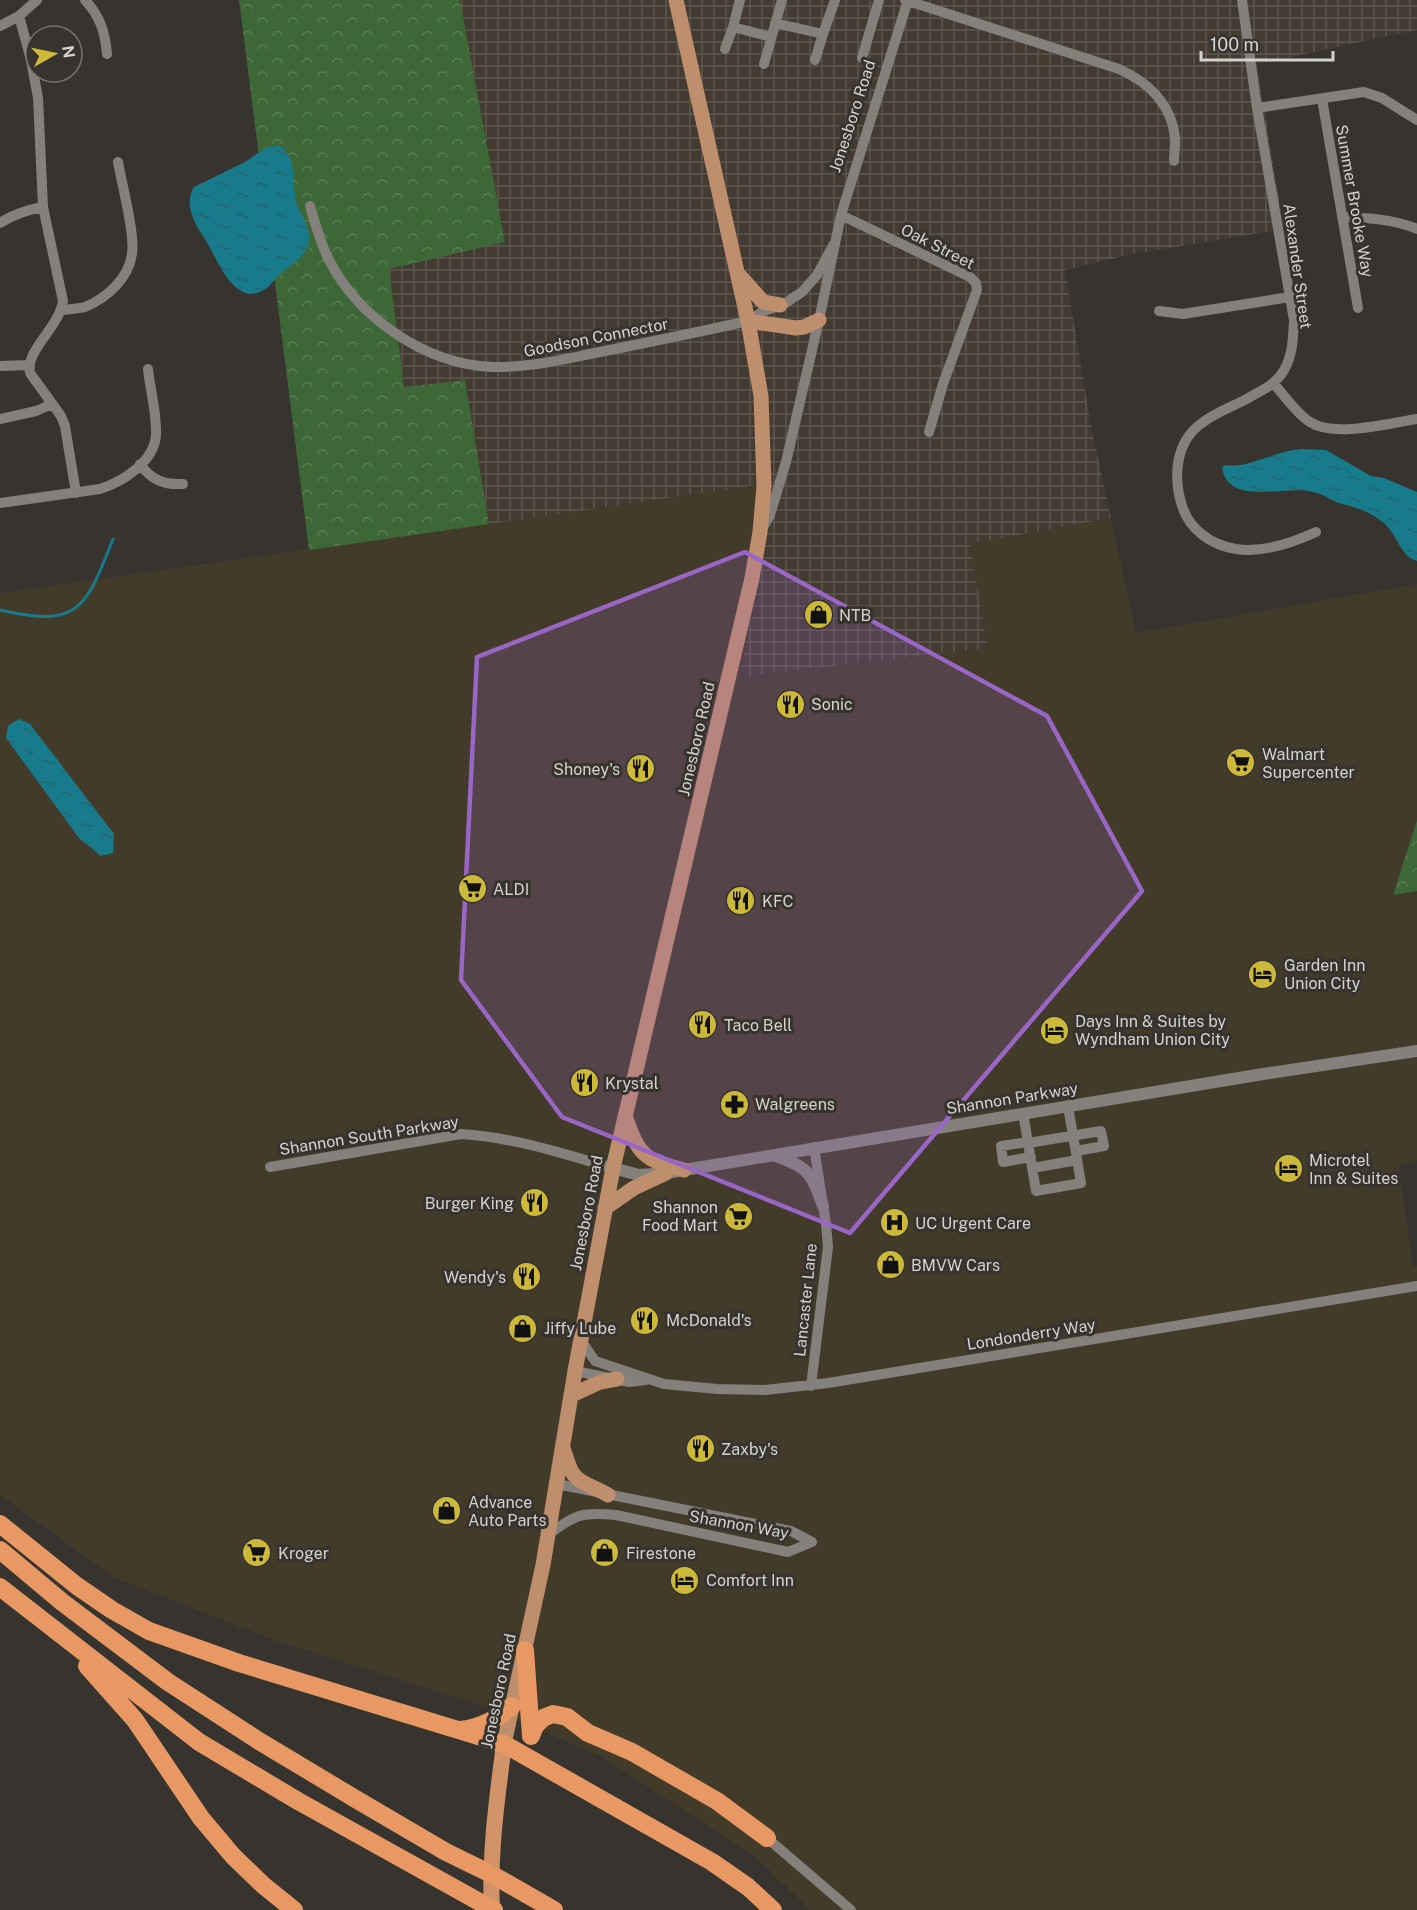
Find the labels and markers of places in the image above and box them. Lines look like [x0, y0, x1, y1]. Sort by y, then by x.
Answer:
shop icon: NTB [802, 599, 834, 631]
place label: NTB [839, 606, 871, 625]
restaurant icon: Sonic [774, 688, 806, 720]
place label: Sonic [811, 695, 853, 714]
place label: Walmart Supercenter [1262, 745, 1355, 782]
supermarket icon: Walmart Supercenter [1225, 747, 1257, 779]
restaurant icon: Shoney's [625, 753, 657, 785]
place label: Shoney's [553, 760, 620, 779]
supermarket icon: ALDI [456, 873, 488, 905]
place label: ALDI [493, 880, 529, 899]
restaurant icon: KFC [725, 885, 757, 917]
place label: KFC [762, 892, 793, 911]
place label: Garden Inn Union City [1284, 956, 1365, 993]
hotel icon: Garden Inn Union City [1247, 958, 1279, 990]
restaurant icon: Taco Bell [687, 1009, 719, 1041]
place label: Days Inn & Suites by Wyndham Union City [1075, 1012, 1230, 1049]
hotel icon: Days Inn & Suites by Wyndham Union City [1038, 1014, 1070, 1046]
place label: Taco Bell [724, 1016, 792, 1035]
restaurant icon: Krystal [568, 1067, 600, 1099]
place label: Krystal [605, 1074, 659, 1093]
pharmacy icon: Walgreens [718, 1088, 750, 1120]
place label: Walgreens [755, 1095, 835, 1114]
place label: Microtel Inn & Suites [1309, 1151, 1398, 1188]
hotel icon: Microtel Inn & Suites [1272, 1153, 1304, 1185]
restaurant icon: Burger King [519, 1187, 551, 1219]
place label: Burger King [425, 1194, 514, 1213]
place label: Shannon Food Mart [642, 1198, 718, 1235]
supermarket icon: Shannon Food Mart [723, 1200, 755, 1232]
hospital icon: UC Urgent Care [878, 1207, 910, 1239]
place label: UC Urgent Care [915, 1214, 1031, 1233]
shop icon: BMVW Cars [874, 1249, 906, 1281]
place label: BMVW Cars [911, 1256, 1000, 1275]
restaurant icon: Wendy's [511, 1261, 543, 1293]
place label: Wendy's [444, 1268, 506, 1287]
restaurant icon: McDonald's [629, 1304, 661, 1336]
place label: McDonald's [666, 1311, 752, 1330]
shop icon: Jiffy Lube [507, 1312, 539, 1344]
place label: Jiffy Lube [544, 1319, 616, 1338]
restaurant icon: Zaxby's [684, 1433, 716, 1465]
place label: Zaxby's [721, 1440, 778, 1459]
place label: Advance Auto Parts [468, 1493, 547, 1530]
shop icon: Advance Auto Parts [431, 1495, 463, 1527]
supermarket icon: Kroger [241, 1537, 273, 1569]
shop icon: Firestone [589, 1537, 621, 1569]
place label: Kroger [278, 1544, 329, 1563]
place label: Firestone [626, 1544, 696, 1563]
hotel icon: Comfort Inn [669, 1564, 701, 1596]
place label: Comfort Inn [706, 1571, 794, 1590]

